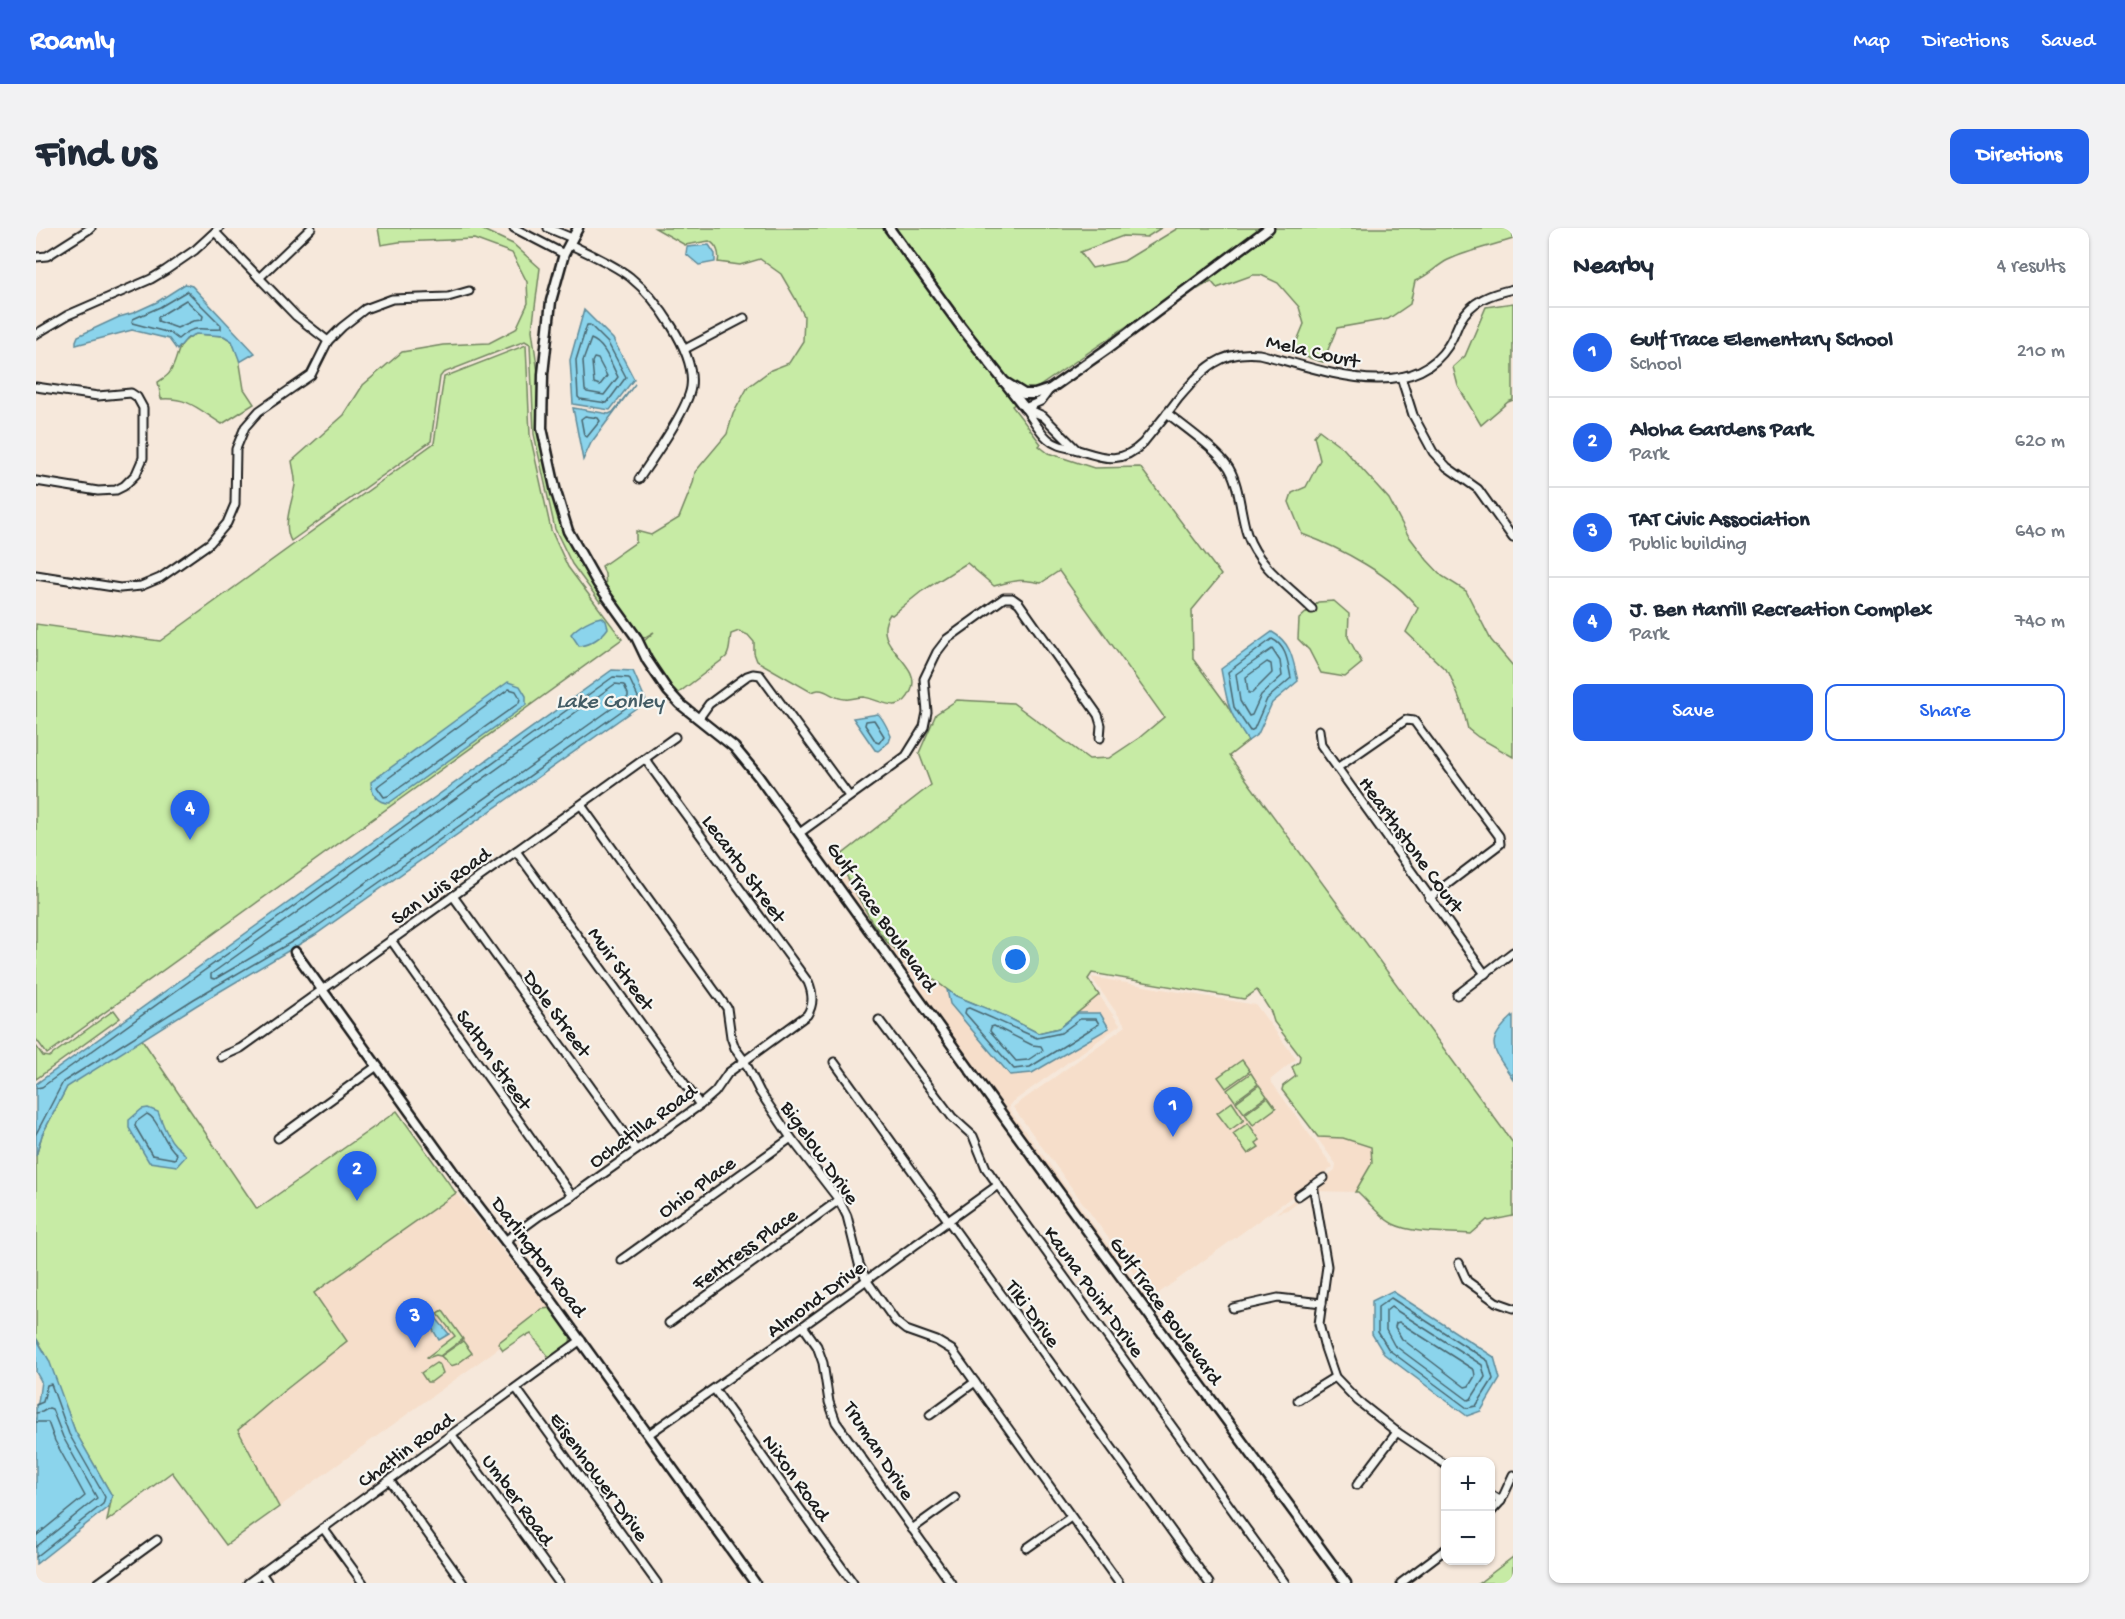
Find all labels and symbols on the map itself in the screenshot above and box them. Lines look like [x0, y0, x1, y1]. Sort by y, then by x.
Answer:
street label: Mela Court [1263, 331, 1364, 377]
water label: Lake Conley [556, 690, 665, 716]
street label: Hearthstone Court [1351, 773, 1469, 921]
pin: 4 [170, 790, 210, 840]
street label: Lecanto Street [695, 811, 791, 931]
street label: Gulf Trace Boulevard [819, 838, 942, 999]
street label: San Luis Road [387, 842, 498, 932]
street label: Muir Street [580, 923, 659, 1019]
your location [1001, 945, 1030, 974]
street label: Dole Street [514, 965, 596, 1065]
street label: Salton Street [448, 1006, 537, 1118]
street label: Ochatilla Road [585, 1079, 704, 1175]
pin: 1 [1154, 1088, 1192, 1137]
street label: Bigelow Drive [773, 1097, 864, 1212]
pin: 2 [338, 1152, 376, 1201]
street label: Ohio Place [654, 1152, 743, 1225]
street label: Darlington Road [483, 1191, 592, 1325]
street label: Fentress Place [687, 1203, 805, 1298]
street label: Kauna Point Drive [1036, 1223, 1149, 1364]
street label: Gulf Trace Boulevard [1102, 1233, 1227, 1392]
street label: Almond Drive [763, 1256, 872, 1345]
street label: Tiki Drive [998, 1276, 1065, 1355]
pin: 3 [396, 1298, 434, 1348]
street label: Truman Drive [835, 1397, 919, 1507]
street label: Chatlin Road [354, 1408, 461, 1495]
street label: Eisenhower Drive [542, 1409, 653, 1548]
street label: Nixon Road [754, 1431, 835, 1529]
street label: Umber Road [475, 1450, 559, 1553]

